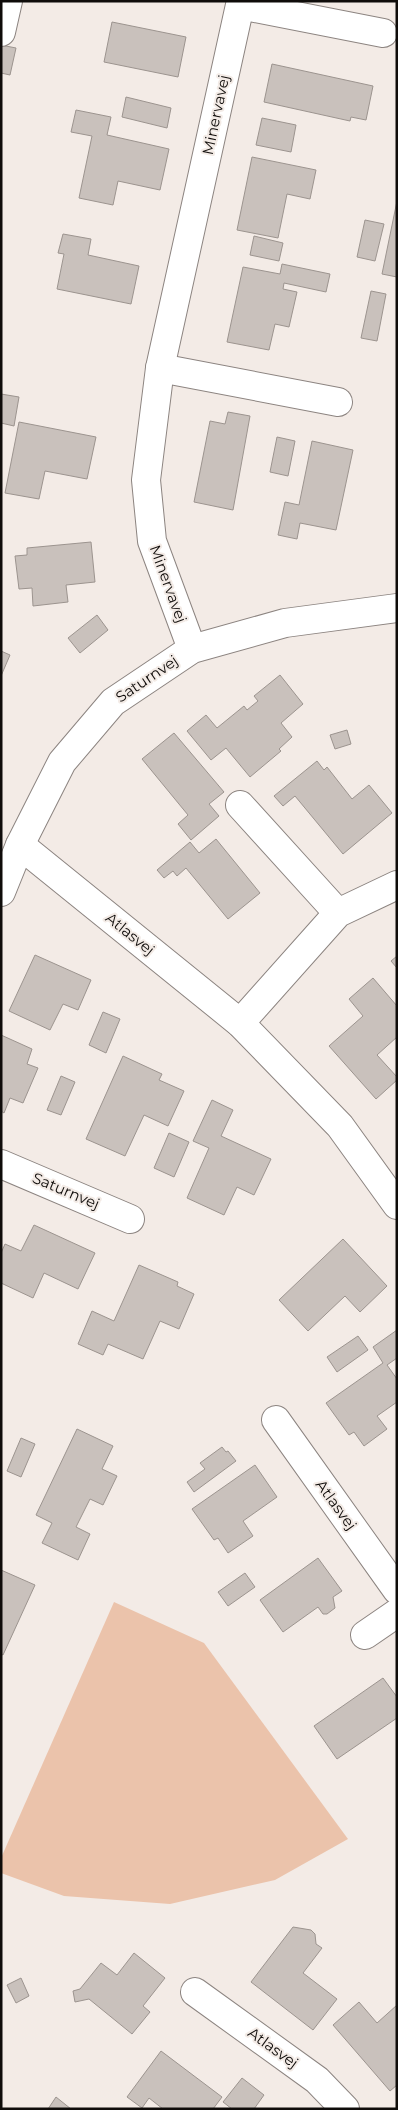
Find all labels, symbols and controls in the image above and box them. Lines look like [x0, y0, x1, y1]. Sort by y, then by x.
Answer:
street label: Minervavej [198, 73, 233, 157]
street label: Minervavej [146, 542, 191, 625]
street label: Saturnvej [112, 651, 182, 706]
street label: Atlasvej [102, 908, 159, 959]
street label: Saturnvej [30, 1168, 103, 1213]
street label: Atlasvej [312, 1476, 361, 1534]
street label: Atlasvej [244, 2023, 302, 2072]

